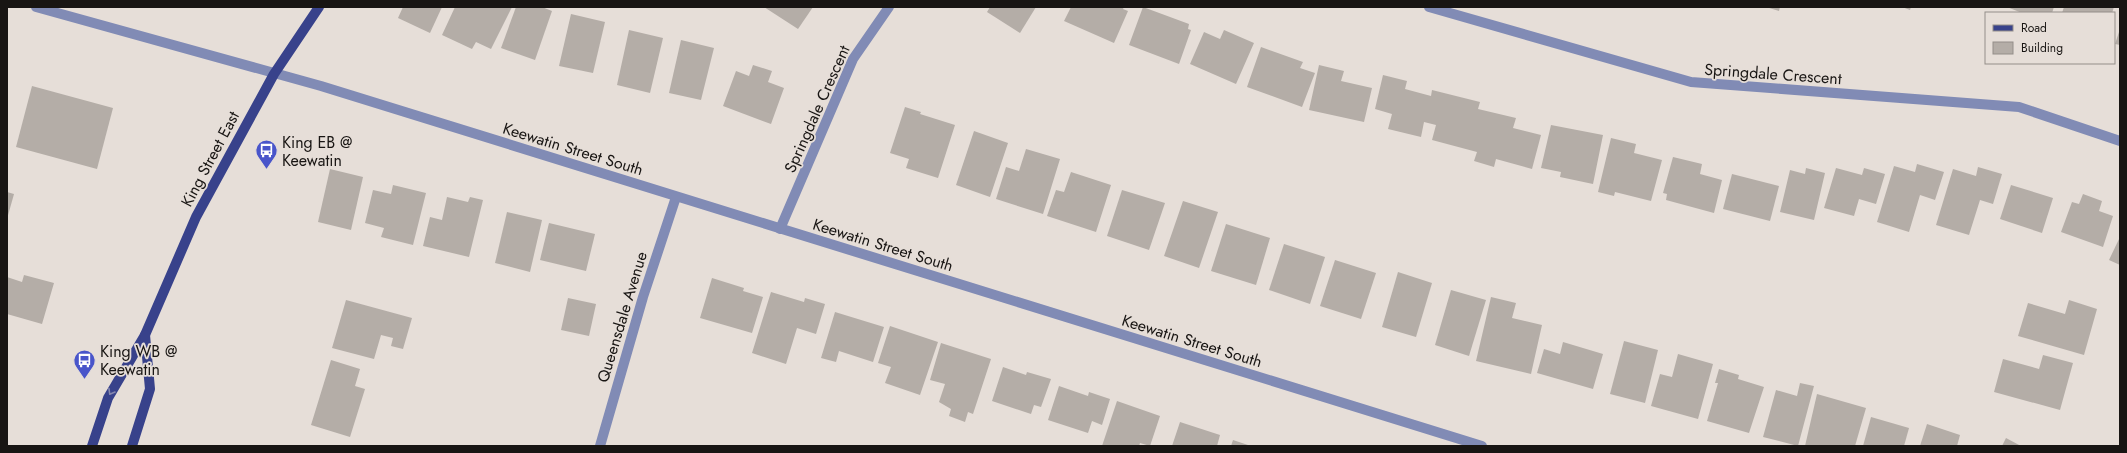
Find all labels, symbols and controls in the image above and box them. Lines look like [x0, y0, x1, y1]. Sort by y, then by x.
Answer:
legend [1985, 12, 2115, 64]
text: Road [2021, 19, 2047, 37]
text: Building [2021, 39, 2063, 57]
street label: Springdale Crescent [779, 41, 856, 177]
street label: Springdale Crescent [1704, 58, 1843, 90]
street label: King Street East [175, 107, 245, 211]
street label: Keewatin Street South [500, 117, 646, 181]
place label: King EB @ Keewatin [282, 131, 352, 172]
bus stop icon: King EB @ Keewatin [254, 138, 280, 171]
street label: Keewatin Street South [810, 213, 956, 277]
street label: Queensdale Avenue [591, 249, 653, 385]
street label: Keewatin Street South [1119, 309, 1265, 373]
place label: King WB @ Keewatin [100, 340, 177, 381]
bus stop icon: King WB @ Keewatin [72, 347, 98, 380]
one-way arrow [109, 388, 116, 395]

